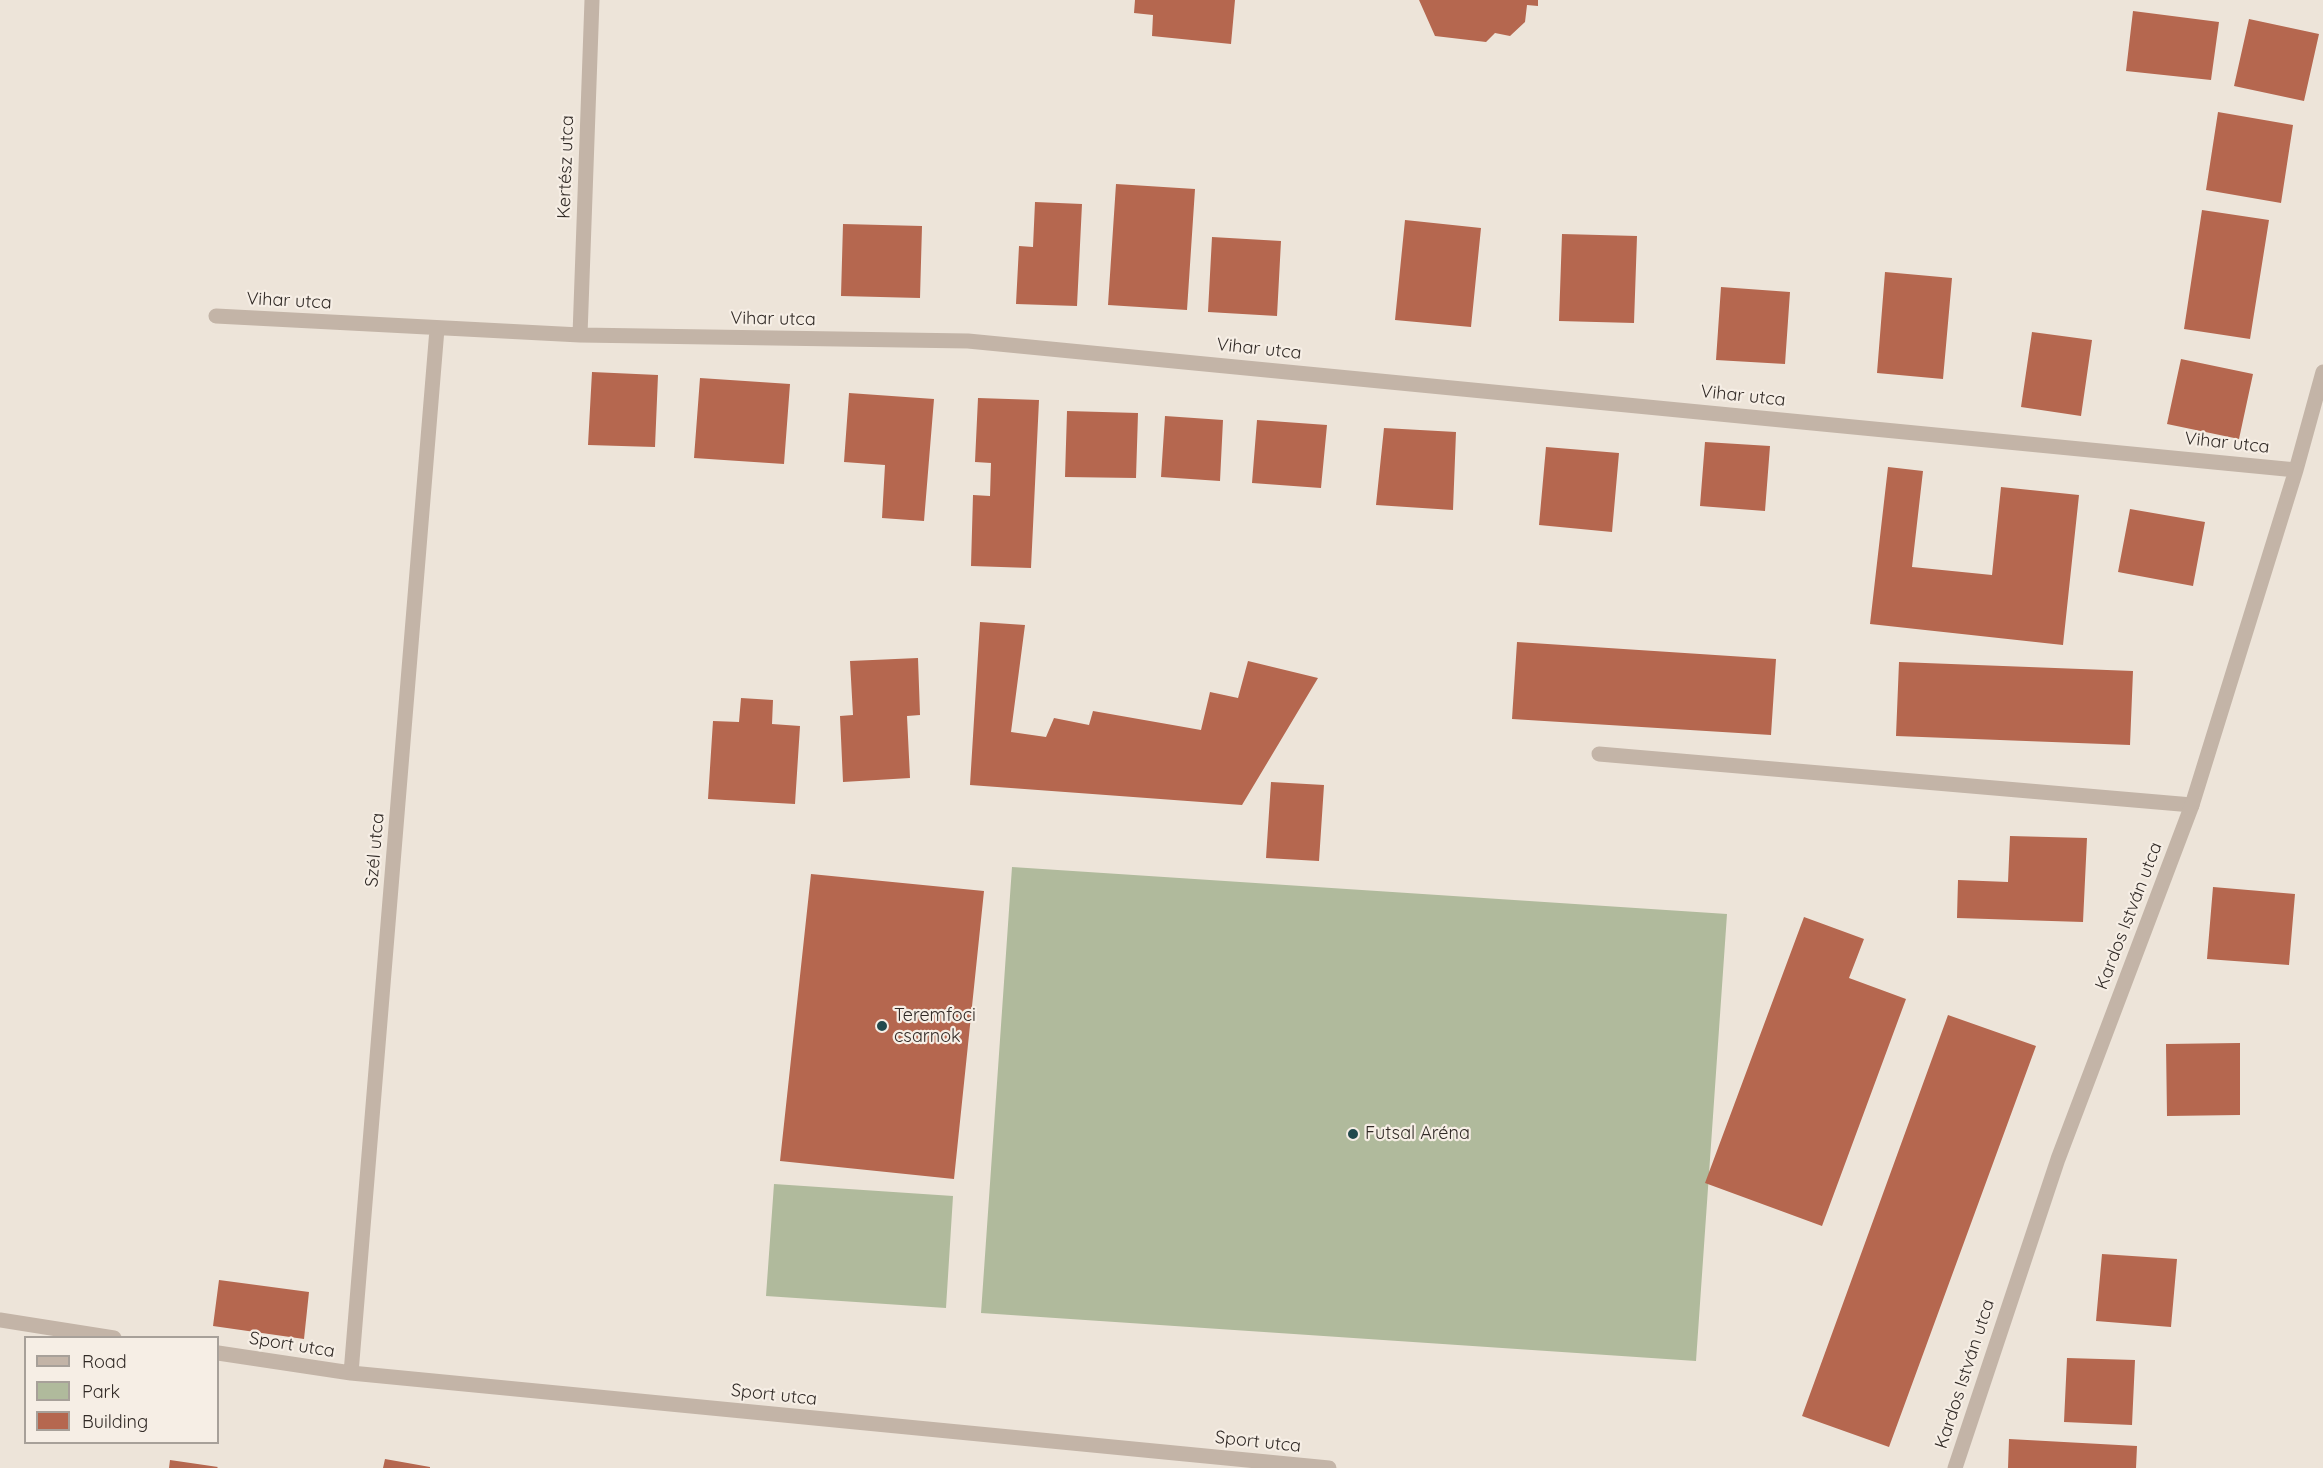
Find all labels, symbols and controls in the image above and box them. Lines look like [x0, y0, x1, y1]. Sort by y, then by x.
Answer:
street label: Kertész utca [553, 115, 579, 219]
street label: Vihar utca [246, 288, 332, 314]
street label: Vihar utca [730, 307, 816, 331]
street label: Vihar utca [1215, 334, 1303, 364]
street label: Vihar utca [1699, 381, 1787, 411]
street label: Vihar utca [2183, 428, 2271, 458]
street label: Szél utca [361, 812, 389, 888]
street label: Kardos István utca [2091, 839, 2167, 993]
place label: Teremfoci csarnok [894, 1005, 976, 1048]
marker: Teremfoci csarnok [875, 1019, 889, 1033]
place label: Futsal Aréna [1365, 1123, 1470, 1145]
marker: Futsal Aréna [1346, 1127, 1360, 1141]
street label: Kardos István utca [1931, 1296, 1999, 1452]
street label: Sport utca [248, 1328, 336, 1362]
legend [24, 1336, 219, 1444]
text: Road [82, 1350, 127, 1373]
text: Park [82, 1380, 120, 1403]
street label: Sport utca [730, 1380, 818, 1410]
text: Building [82, 1410, 148, 1433]
street label: Sport utca [1214, 1427, 1302, 1457]

